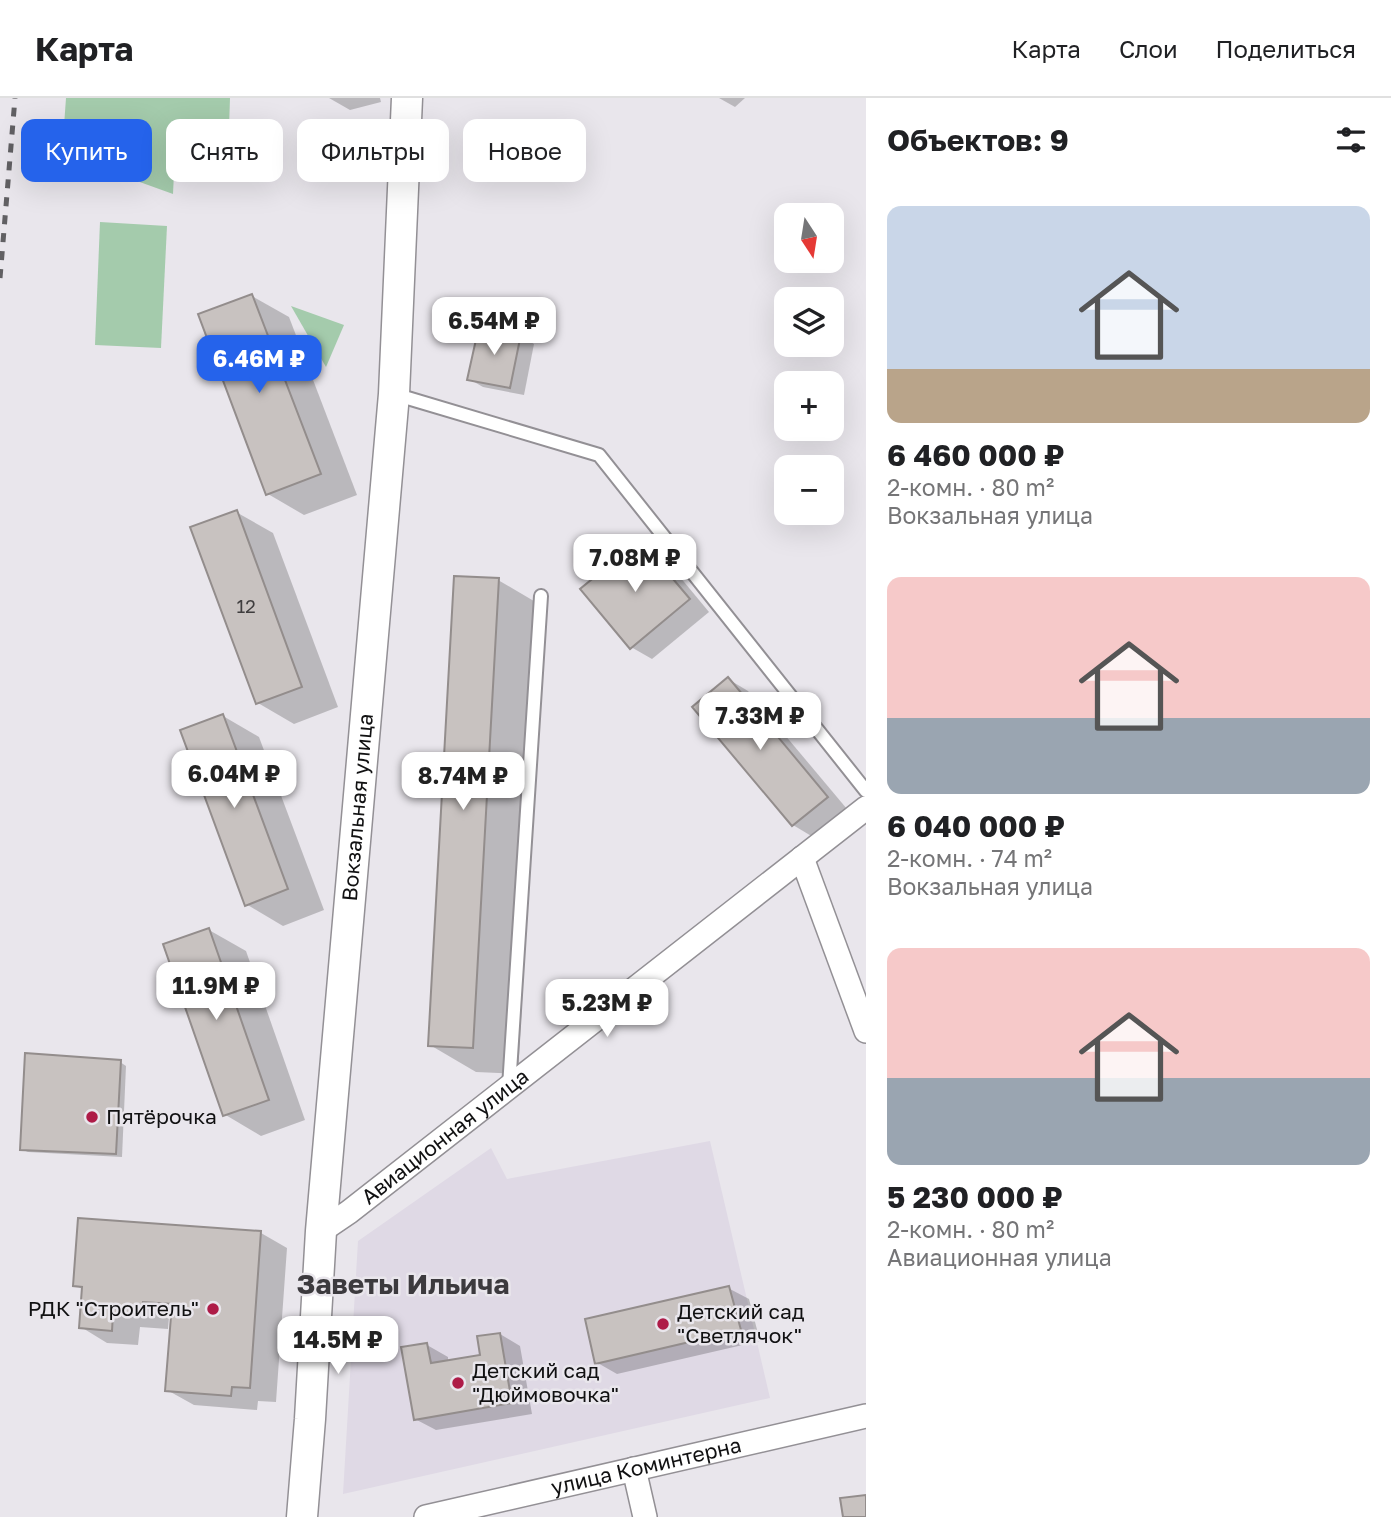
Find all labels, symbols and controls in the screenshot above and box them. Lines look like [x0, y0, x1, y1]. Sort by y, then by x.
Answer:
text: Карта [35, 29, 134, 68]
text: Карта [1011, 34, 1081, 63]
text: Слои [1119, 34, 1178, 63]
text: Поделиться [1216, 34, 1356, 63]
chip: Купить [21, 119, 152, 182]
chip: Снять [166, 119, 283, 182]
chip: Фильтры [297, 119, 449, 182]
chip: Новое [463, 119, 586, 182]
icon: filters [1332, 121, 1370, 159]
text: Объектов: 9 [887, 122, 1069, 158]
north arrow [774, 203, 844, 273]
map controls [774, 203, 844, 525]
icon: home [1066, 252, 1192, 378]
button: layers [774, 287, 844, 357]
pin: 6.54M ₽ [429, 298, 559, 357]
text: 6.54M ₽ [448, 306, 540, 334]
pin: 6.46M ₽ [194, 336, 324, 395]
text: 6.46M ₽ [213, 344, 305, 372]
button: + [774, 371, 844, 441]
text: 6 460 000 ₽ [887, 437, 1065, 473]
button: − [774, 455, 844, 525]
text: 2-комн. · 80 m² [887, 473, 1054, 501]
text: Вокзальная улица [887, 501, 1093, 529]
pin: 7.08M ₽ [570, 534, 700, 594]
text: 7.08M ₽ [589, 543, 681, 571]
house number: 12 [236, 595, 256, 617]
icon: home [1066, 623, 1192, 749]
pin: 7.33M ₽ [695, 692, 825, 752]
text: 7.33M ₽ [715, 701, 805, 729]
street label: Вокзальная улица [336, 712, 378, 902]
pin: 6.04M ₽ [169, 750, 299, 810]
pin: 8.74M ₽ [398, 752, 528, 812]
text: 6.04M ₽ [187, 759, 281, 787]
text: 8.74M ₽ [418, 761, 508, 789]
text: 6 040 000 ₽ [887, 808, 1065, 844]
text: 2-комн. · 74 m² [887, 844, 1052, 872]
text: Вокзальная улица [887, 872, 1093, 900]
pin: 11.9M ₽ [151, 962, 281, 1022]
text: 11.9M ₽ [172, 971, 260, 999]
pin: 5.23M ₽ [542, 979, 672, 1039]
text: 5.23M ₽ [561, 988, 653, 1016]
icon: home [1066, 994, 1192, 1120]
street label: Авиационная улица [356, 1063, 534, 1209]
place label: Пятёрочка [106, 1103, 217, 1129]
marker: Пятёрочка [84, 1109, 100, 1125]
text: 5 230 000 ₽ [887, 1179, 1063, 1215]
text: 2-комн. · 80 m² [887, 1215, 1054, 1243]
text: Авиационная улица [887, 1243, 1112, 1271]
district label: Заветы Ильича [296, 1267, 510, 1300]
place label: РДК "Строитель" [28, 1295, 199, 1321]
place label: Детский сад "Светлячок" [677, 1298, 805, 1348]
marker: РДК "Строитель" [205, 1301, 221, 1317]
pin: 14.5M ₽ [273, 1316, 403, 1376]
marker: Детский сад "Светлячок" [655, 1316, 671, 1332]
text: 14.5M ₽ [293, 1325, 383, 1353]
place label: Детский сад "Дюймовочка" [472, 1357, 619, 1407]
marker: Детский сад "Дюймовочка" [450, 1375, 466, 1391]
street label: улица Коминтерна [548, 1431, 744, 1500]

